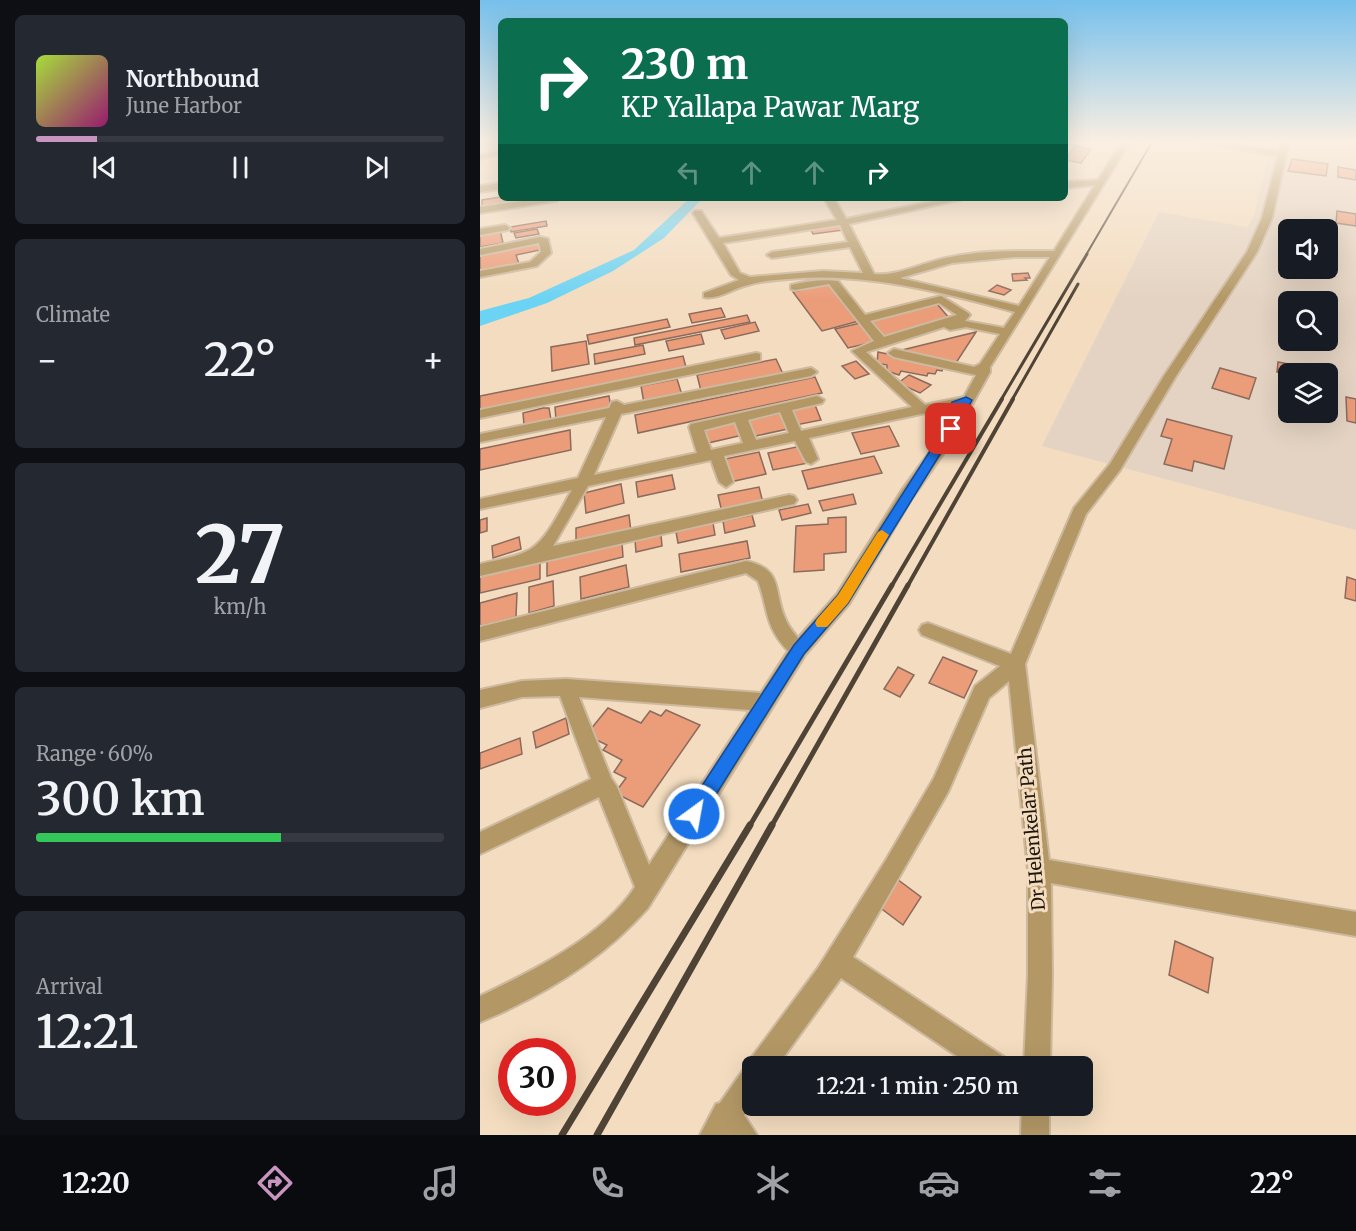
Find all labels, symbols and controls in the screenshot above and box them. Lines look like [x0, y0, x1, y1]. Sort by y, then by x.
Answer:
text: 230 m [621, 38, 748, 90]
icon: right [522, 42, 600, 120]
text: Northbound [126, 65, 259, 93]
text: KP Yallapa Pawar Marg [621, 90, 919, 124]
text: June Harbor [126, 93, 242, 118]
icon: previous [88, 151, 121, 184]
icon: pause [224, 151, 257, 184]
icon: next [360, 151, 393, 184]
icon: left [672, 156, 705, 189]
icon: ahead [735, 156, 768, 189]
icon: ahead [798, 156, 831, 189]
icon: right [861, 156, 894, 189]
map controls [1278, 219, 1338, 423]
button: sound [1278, 219, 1338, 279]
button: search [1278, 291, 1338, 351]
text: Climate [36, 302, 110, 327]
text: 22° [204, 332, 276, 388]
text: − [36, 340, 58, 381]
text: + [422, 340, 444, 381]
button: layers [1278, 363, 1338, 423]
pin [925, 403, 976, 454]
icon: arrive [934, 412, 967, 445]
text: 27 [195, 506, 285, 604]
text: km/h [214, 594, 266, 619]
text: Range · 60% [36, 741, 153, 766]
street label: Dr Helenkelar Path [1013, 746, 1050, 912]
text: 300 km [36, 771, 205, 827]
position arrow [662, 782, 726, 846]
text: Arrival [36, 974, 103, 999]
text: 12:21 [36, 1004, 138, 1060]
speed limit sign: 30 [498, 1038, 576, 1116]
text: 12:21 · 1 min · 250 m [816, 1072, 1019, 1100]
icon: directions [254, 1162, 296, 1204]
icon: music [420, 1162, 462, 1204]
icon: phone [586, 1162, 628, 1204]
icon: climate [752, 1162, 794, 1204]
icon: car [918, 1162, 960, 1204]
icon: filters [1084, 1162, 1126, 1204]
text: 12:20 [62, 1166, 130, 1200]
text: 22° [1250, 1166, 1294, 1200]

